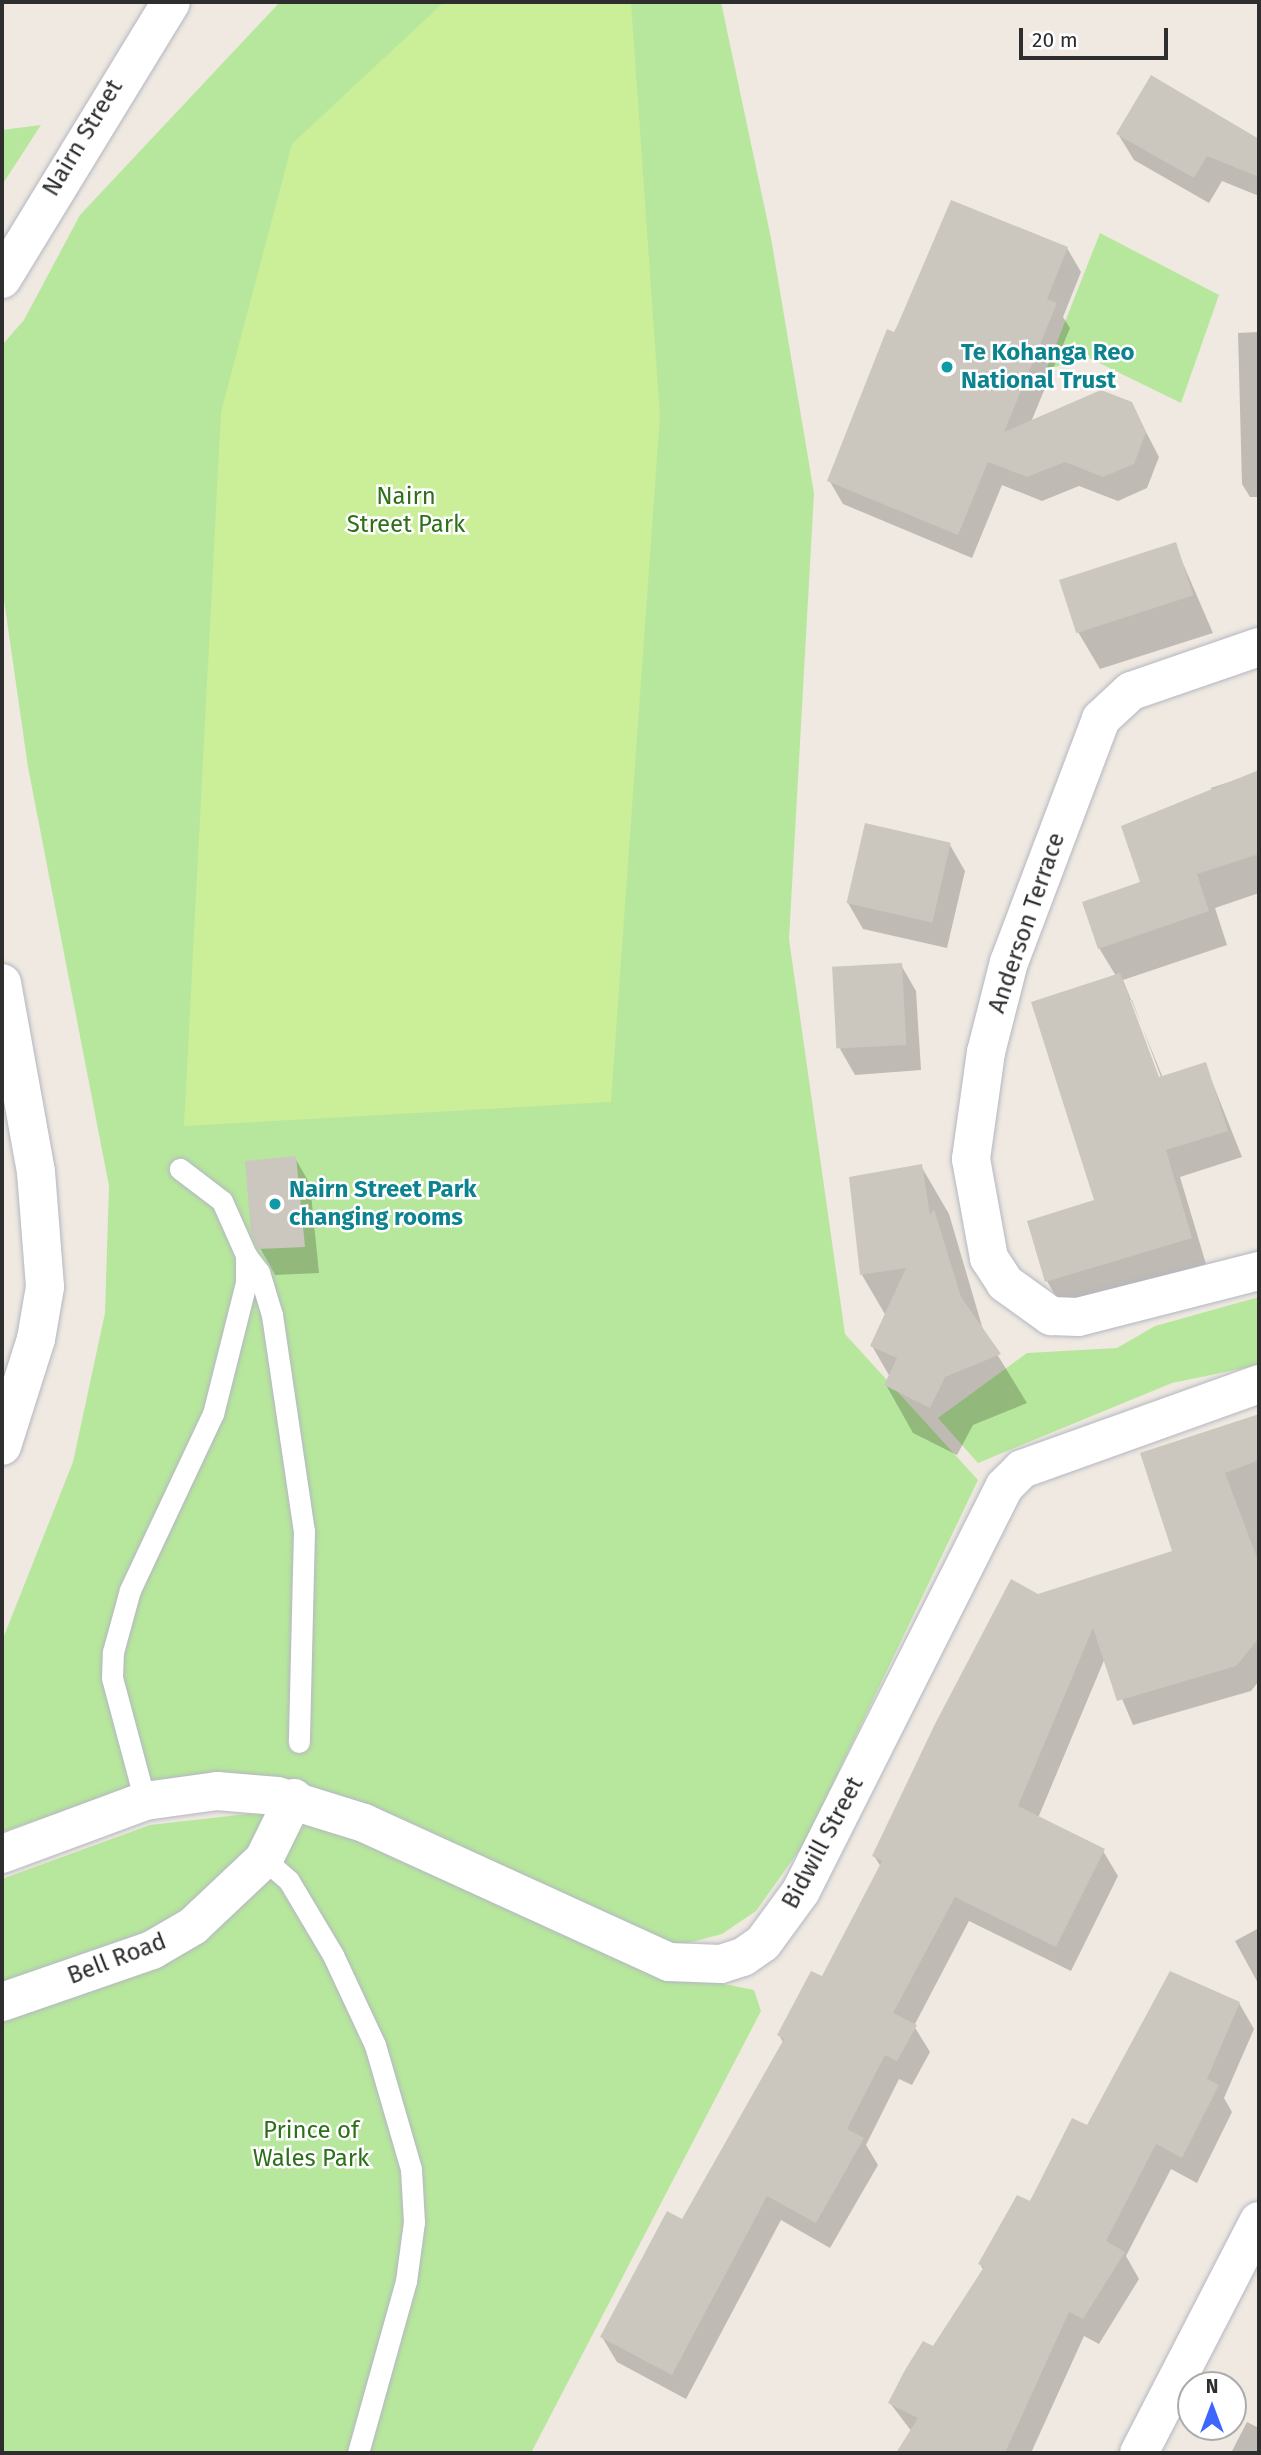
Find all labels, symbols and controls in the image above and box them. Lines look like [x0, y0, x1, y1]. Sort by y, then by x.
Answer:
scale bar [1023, 14, 1172, 58]
text: 20 m [1032, 27, 1078, 53]
street label: Nairn Street [37, 74, 129, 202]
place label: Te Kohanga Reo National Trust [961, 339, 1134, 395]
marker: Te Kohanga Reo National Trust [939, 359, 955, 375]
park label: Nairn Street Park [347, 483, 465, 539]
street label: Anderson Terrace [983, 829, 1071, 1017]
place label: Nairn Street Park changing rooms [289, 1176, 477, 1232]
marker: Nairn Street Park changing rooms [267, 1196, 283, 1212]
street label: Bidwill Street [776, 1772, 870, 1914]
street label: Bell Road [64, 1927, 170, 1991]
park label: Prince of Wales Park [253, 2117, 369, 2173]
north arrow [1177, 2371, 1247, 2441]
text: N [1206, 2375, 1218, 2398]

